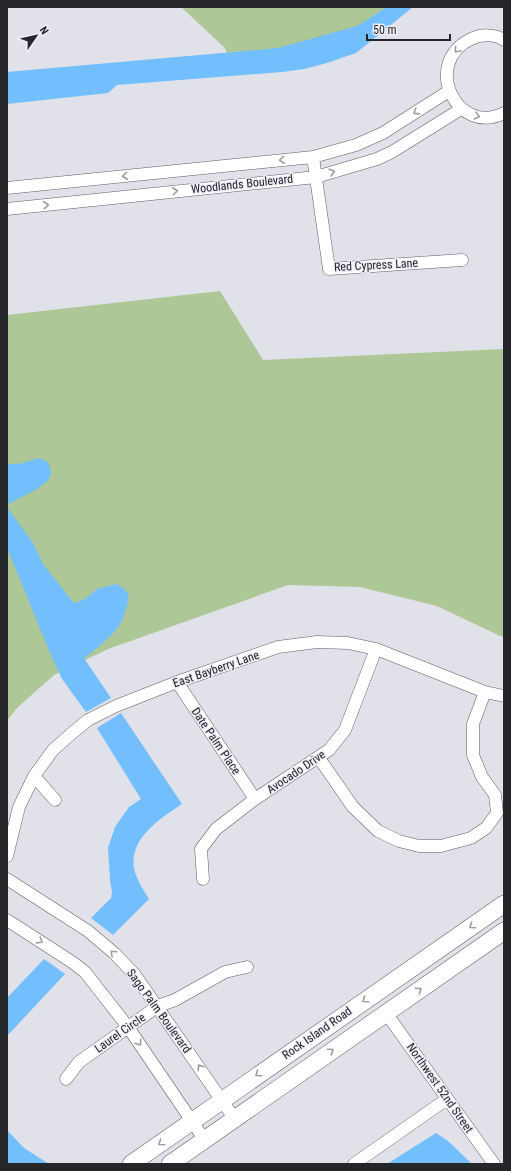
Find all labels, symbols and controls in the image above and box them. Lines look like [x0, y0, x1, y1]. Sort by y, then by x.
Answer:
north arrow [16, 16, 56, 56]
scale bar [367, 16, 450, 42]
text: 50 m [373, 23, 397, 37]
text: N [37, 24, 51, 37]
one-way arrow [454, 46, 461, 53]
one-way arrow [413, 107, 420, 115]
one-way arrow [474, 111, 481, 119]
one-way arrow [279, 156, 285, 165]
one-way arrow [328, 168, 335, 177]
one-way arrow [122, 171, 128, 180]
street label: Woodlands Boulevard [190, 172, 294, 196]
one-way arrow [172, 187, 178, 196]
one-way arrow [43, 200, 49, 209]
street label: Red Cypress Lane [334, 256, 419, 274]
street label: East Bayberry Lane [171, 648, 261, 690]
street label: Date Palm Place [188, 705, 244, 777]
street label: Avocado Drive [264, 747, 328, 797]
one-way arrow [469, 921, 476, 929]
one-way arrow [36, 937, 43, 944]
one-way arrow [110, 950, 118, 957]
street label: Sago Palm Boulevard [124, 966, 194, 1056]
one-way arrow [414, 988, 421, 995]
one-way arrow [362, 995, 369, 1003]
street label: Rock Island Road [280, 1004, 355, 1062]
street label: Laurel Circle [92, 1010, 148, 1056]
one-way arrow [134, 1039, 142, 1046]
street label: Northwest 52nd Street [404, 1040, 477, 1136]
one-way arrow [327, 1049, 334, 1056]
one-way arrow [198, 1065, 205, 1072]
one-way arrow [256, 1069, 263, 1076]
one-way arrow [159, 1138, 166, 1145]

